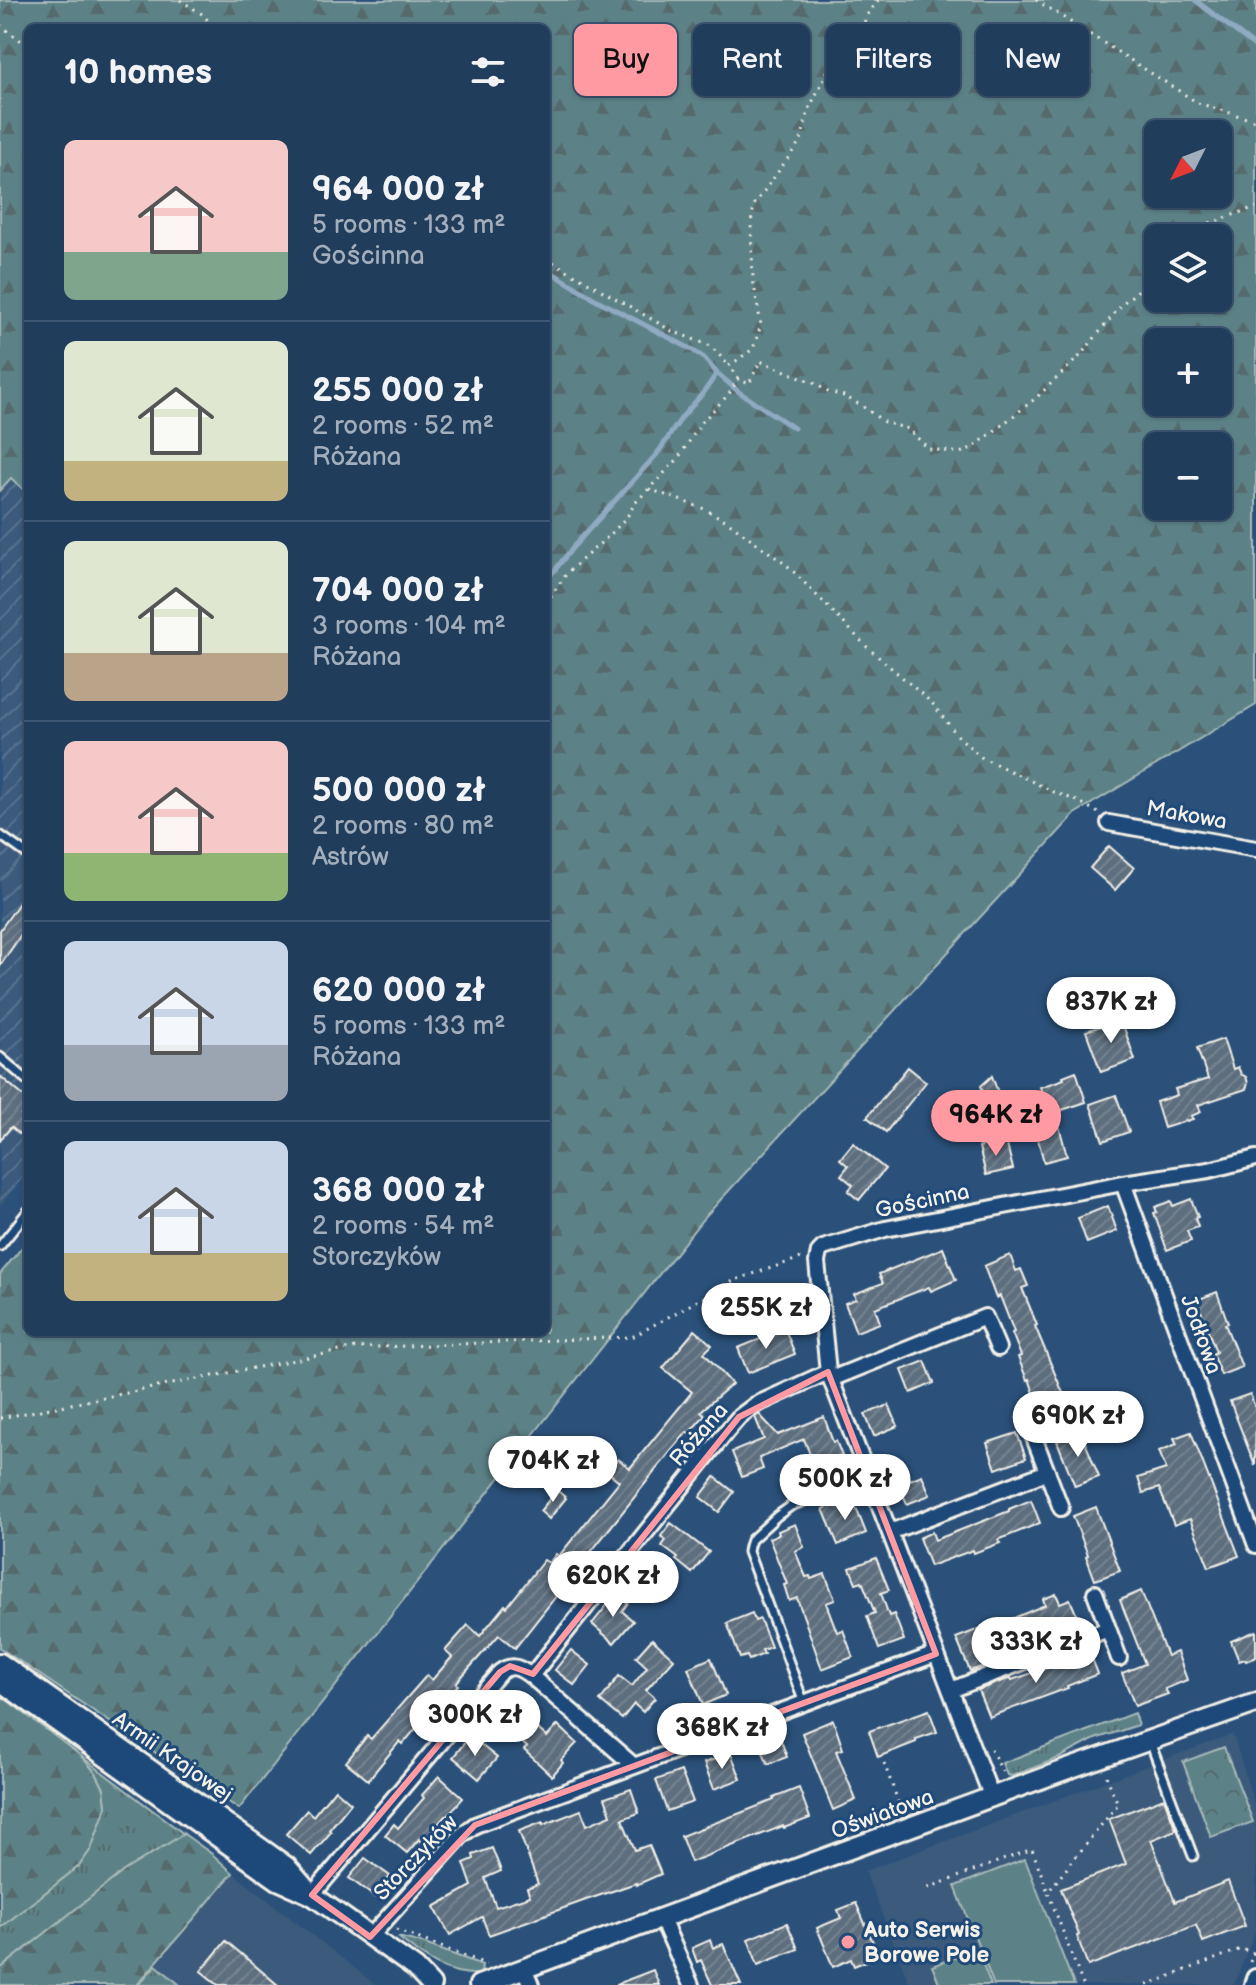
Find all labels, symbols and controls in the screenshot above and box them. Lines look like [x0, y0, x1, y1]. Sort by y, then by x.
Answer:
chip: Buy [574, 24, 677, 96]
chip: Rent [693, 24, 810, 96]
chip: Filters [826, 24, 960, 96]
chip: New [976, 24, 1089, 96]
icon: filters [466, 50, 510, 94]
text: 10 homes [64, 52, 212, 93]
north arrow [1144, 120, 1232, 208]
map controls [1144, 120, 1232, 520]
text: 964 000 zł [312, 169, 484, 210]
icon: home [128, 172, 224, 268]
text: 5 rooms · 133 m² [312, 210, 505, 241]
button: layers [1144, 224, 1232, 312]
text: Gościnna [312, 241, 425, 272]
button: + [1144, 328, 1232, 416]
text: 255 000 zł [312, 370, 483, 411]
icon: home [128, 373, 224, 469]
text: 2 rooms · 52 m² [312, 411, 494, 442]
button: − [1144, 432, 1232, 520]
text: Różana [312, 442, 401, 473]
text: 704 000 zł [312, 570, 484, 611]
icon: home [128, 573, 224, 669]
text: 3 rooms · 104 m² [312, 611, 506, 642]
text: Różana [312, 642, 401, 673]
text: 500 000 zł [312, 770, 486, 811]
icon: home [128, 773, 224, 869]
street label: Makowa [1144, 795, 1229, 836]
text: 2 rooms · 80 m² [312, 811, 494, 842]
text: Astrów [312, 842, 389, 873]
text: 620 000 zł [312, 970, 485, 1011]
icon: home [128, 973, 224, 1069]
pin: 837K zł [1037, 977, 1185, 1045]
text: 837K zł [1065, 987, 1157, 1018]
text: 5 rooms · 133 m² [312, 1011, 505, 1042]
text: Różana [312, 1042, 401, 1073]
pin: 964K zł [922, 1090, 1070, 1158]
text: 964K zł [949, 1100, 1043, 1131]
text: 368 000 zł [312, 1170, 485, 1211]
icon: home [128, 1173, 224, 1269]
street label: Gościnna [873, 1178, 972, 1225]
text: 2 rooms · 54 m² [312, 1211, 495, 1242]
text: Storczyków [312, 1242, 441, 1273]
pin: 255K zł [692, 1283, 840, 1351]
street label: Jodłowa [1174, 1291, 1227, 1378]
text: 255K zł [719, 1293, 813, 1324]
pin: 690K zł [1004, 1391, 1152, 1459]
street label: Różana [664, 1398, 734, 1472]
text: 690K zł [1031, 1401, 1125, 1432]
pin: 704K zł [479, 1436, 627, 1504]
text: 704K zł [506, 1446, 600, 1477]
pin: 500K zł [771, 1454, 919, 1522]
text: 500K zł [798, 1464, 892, 1495]
pin: 620K zł [539, 1551, 687, 1619]
text: 620K zł [566, 1561, 660, 1592]
pin: 333K zł [962, 1617, 1110, 1685]
text: 333K zł [989, 1627, 1083, 1658]
pin: 300K zł [401, 1690, 549, 1758]
text: 300K zł [427, 1700, 523, 1731]
pin: 368K zł [648, 1703, 796, 1771]
street label: Armii Krajowej [107, 1706, 237, 1809]
text: 368K zł [675, 1713, 769, 1744]
street label: Oświatowa [828, 1783, 937, 1845]
street label: Storczyków [368, 1809, 464, 1907]
place label: Auto Serwis Borowe Pole [863, 1917, 989, 1969]
marker: Auto Serwis Borowe Pole [839, 1933, 857, 1951]

